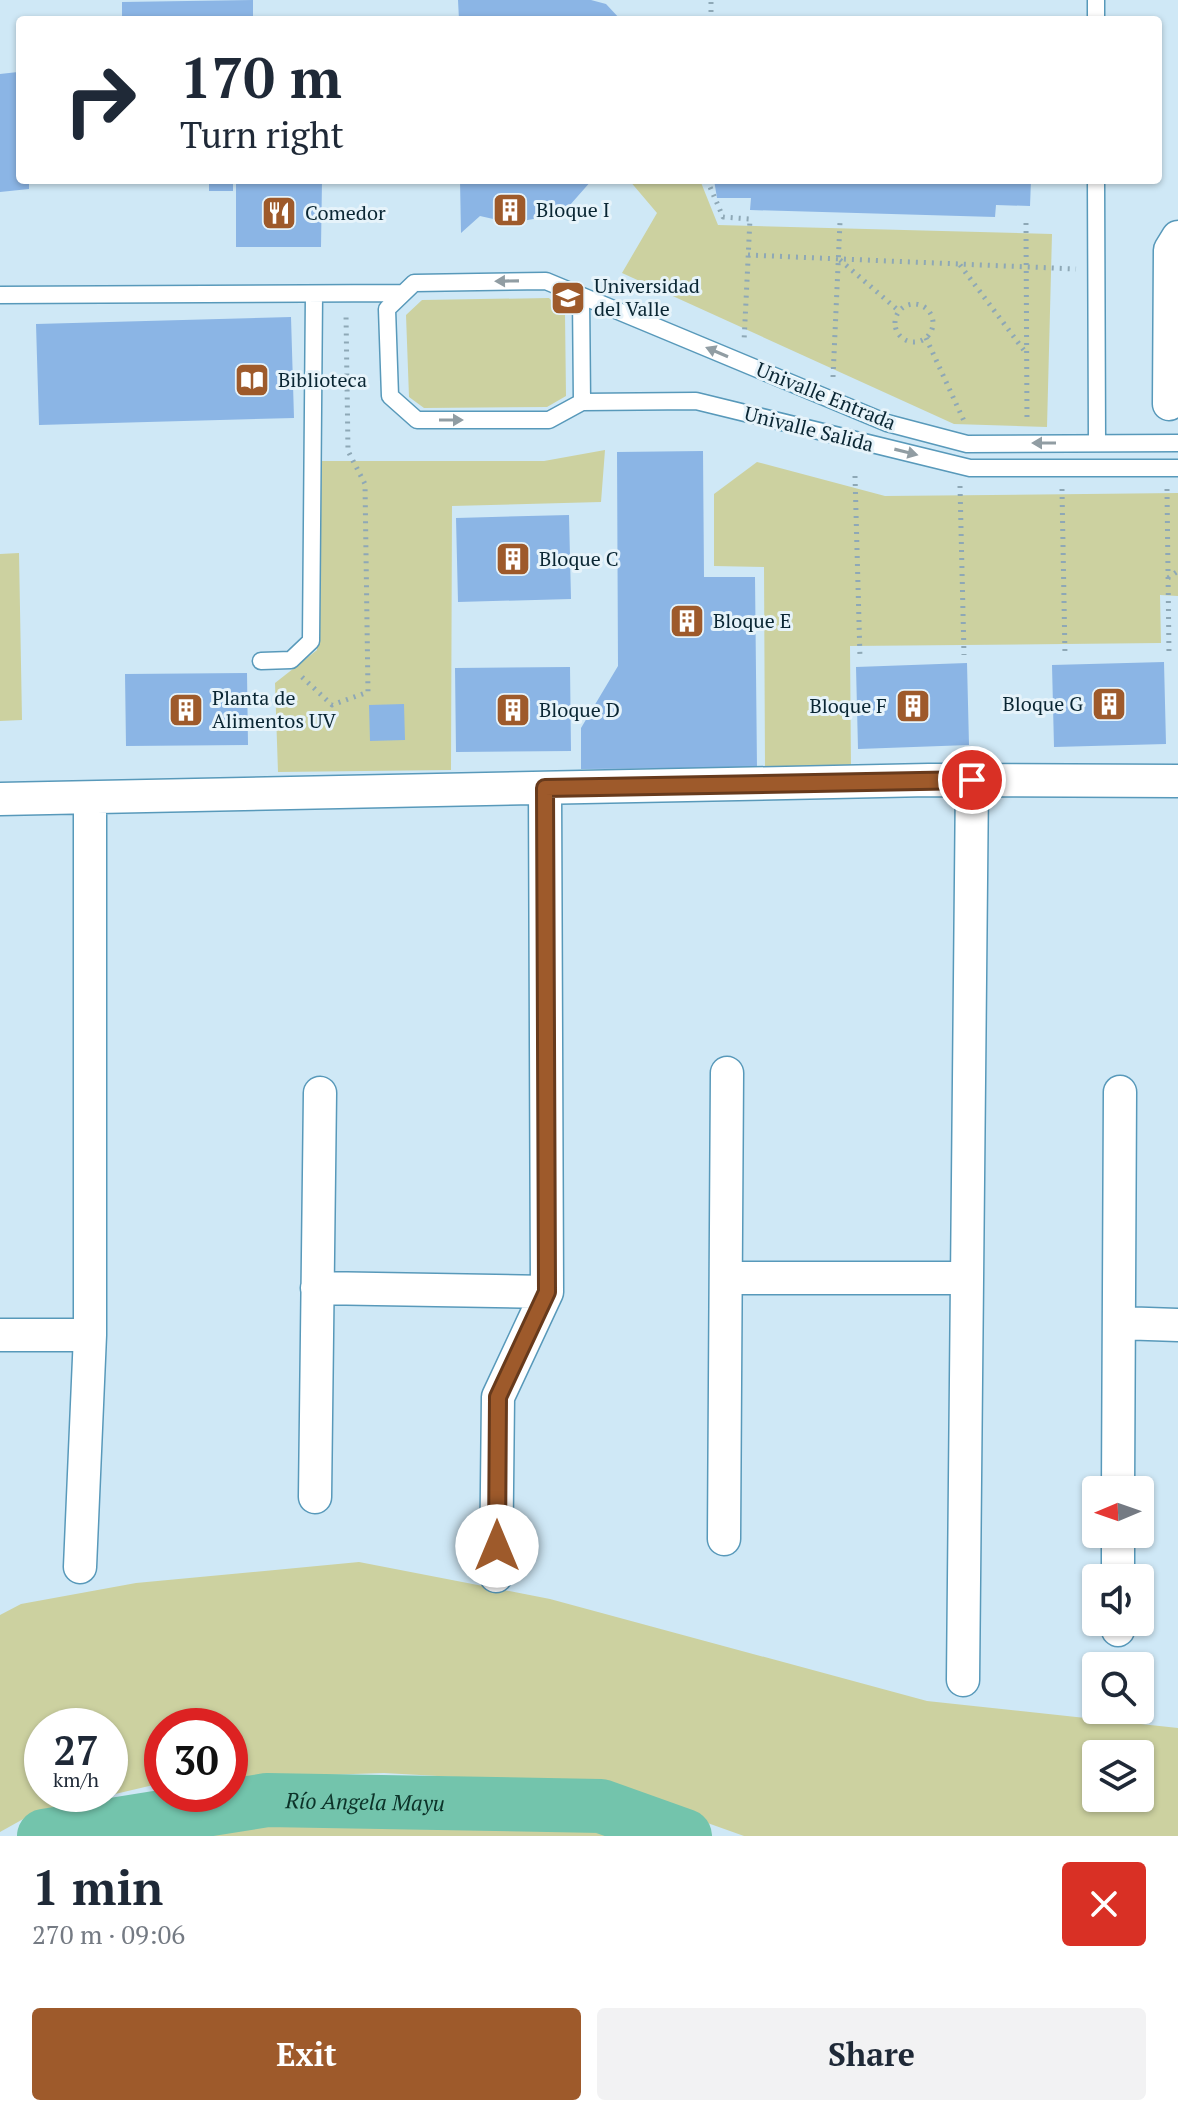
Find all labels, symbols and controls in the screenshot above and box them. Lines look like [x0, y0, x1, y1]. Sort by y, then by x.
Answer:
text: 170 m [180, 40, 342, 114]
icon: right [48, 48, 152, 152]
text: Turn right [180, 111, 344, 158]
building icon: Bloque I [491, 191, 529, 229]
restaurant icon: Comedor [260, 194, 298, 232]
place label: Bloque I [536, 196, 610, 223]
place label: Comedor [305, 199, 386, 226]
place label: Universidad del Valle [594, 272, 700, 322]
one-way arrow [494, 275, 519, 288]
school or university icon: Universidad del Valle [549, 279, 587, 317]
one-way arrow [705, 346, 729, 359]
street label: Univalle Entrada [752, 355, 900, 436]
library icon: Biblioteca [233, 361, 271, 399]
place label: Biblioteca [278, 366, 367, 393]
street label: Univalle Salida [742, 399, 877, 458]
one-way arrow [439, 414, 464, 426]
one-way arrow [1031, 437, 1056, 449]
one-way arrow [893, 446, 918, 459]
building icon: Bloque C [494, 540, 532, 578]
place label: Bloque C [539, 545, 619, 572]
building icon: Bloque E [668, 602, 706, 640]
place label: Bloque E [713, 607, 791, 634]
place label: Planta de Alimentos UV [212, 684, 336, 734]
building icon: Bloque G [1090, 685, 1128, 723]
building icon: Bloque F [894, 687, 932, 725]
place label: Bloque G [1003, 690, 1083, 717]
building icon: Planta de Alimentos UV [167, 691, 205, 729]
building icon: Bloque D [494, 691, 532, 729]
place label: Bloque F [809, 692, 887, 719]
place label: Bloque D [539, 696, 620, 723]
pin [938, 746, 1006, 814]
icon: arrive [950, 758, 994, 802]
north arrow [1082, 1476, 1154, 1548]
map controls [1082, 1476, 1154, 1812]
position arrow [455, 1504, 539, 1588]
button: sound [1082, 1564, 1154, 1636]
button: search [1082, 1652, 1154, 1724]
speed limit sign: 30 [144, 1708, 248, 1812]
text: 27 [53, 1723, 99, 1776]
button: layers [1082, 1740, 1154, 1812]
text: km/h [53, 1766, 99, 1793]
water label: Río Angela Mayu [284, 1785, 445, 1817]
text: 1 min [32, 1855, 163, 1919]
button: close [1062, 1862, 1146, 1946]
text: 270 m · 09:06 [32, 1917, 185, 1951]
button: Exit [32, 2008, 581, 2100]
button: Share [597, 2008, 1146, 2100]

